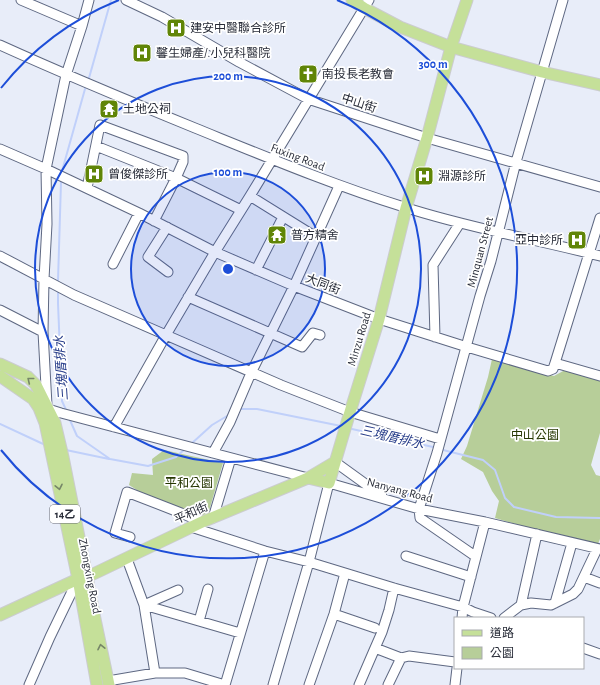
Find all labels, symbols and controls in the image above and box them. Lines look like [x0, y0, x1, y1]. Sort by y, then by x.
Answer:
hospital icon: 建安中醫聯合診所 [165, 17, 187, 39]
place label: 建安中醫聯合診所 [190, 21, 286, 34]
hospital icon: 馨生婦產/.小兒科醫院 [131, 42, 153, 64]
place label: 馨生婦產/.小兒科醫院 [156, 46, 270, 59]
text: 300 m [418, 58, 448, 70]
church icon: 南投長老教會 [297, 63, 319, 85]
place label: 南投長老教會 [322, 67, 394, 80]
text: 200 m [213, 70, 243, 82]
street label: 中山街 [340, 91, 378, 114]
temple icon: 土地公祠 [98, 98, 120, 120]
place label: 土地公祠 [123, 102, 171, 115]
street label: Fuxing Road [269, 141, 327, 173]
hospital icon: 曾俊傑診所 [83, 163, 105, 185]
hospital icon: 淵源診所 [413, 165, 435, 187]
text: 100 m [214, 166, 242, 178]
place label: 曾俊傑診所 [108, 167, 168, 180]
place label: 淵源診所 [438, 169, 486, 182]
street label: Minquan Street [465, 215, 495, 289]
temple icon: 普方精舍 [266, 224, 288, 246]
place label: 普方精舍 [291, 228, 339, 241]
hospital icon: 亞中診所 [566, 229, 588, 251]
place label: 亞中診所 [515, 233, 563, 246]
centre of rings [221, 262, 235, 276]
street label: 大同街 [304, 271, 342, 296]
street label: Minzu Road [345, 311, 373, 367]
water label: 三塊厝排水 [52, 334, 71, 401]
one-way arrow [27, 378, 35, 385]
water label: 三塊厝排水 [359, 423, 426, 452]
park label: 中山公園 [511, 429, 559, 441]
street label: Nanyang Road [366, 475, 434, 506]
park label: 平和公園 [165, 476, 213, 489]
one-way arrow [54, 484, 62, 491]
street label: 平和街 [172, 499, 210, 526]
road number: 14乙 [50, 505, 80, 523]
street label: Zhongxing Road [77, 537, 103, 615]
legend [454, 617, 584, 669]
text: 道路 [490, 626, 514, 639]
one-way arrow [97, 644, 105, 650]
text: 公園 [490, 647, 514, 659]

